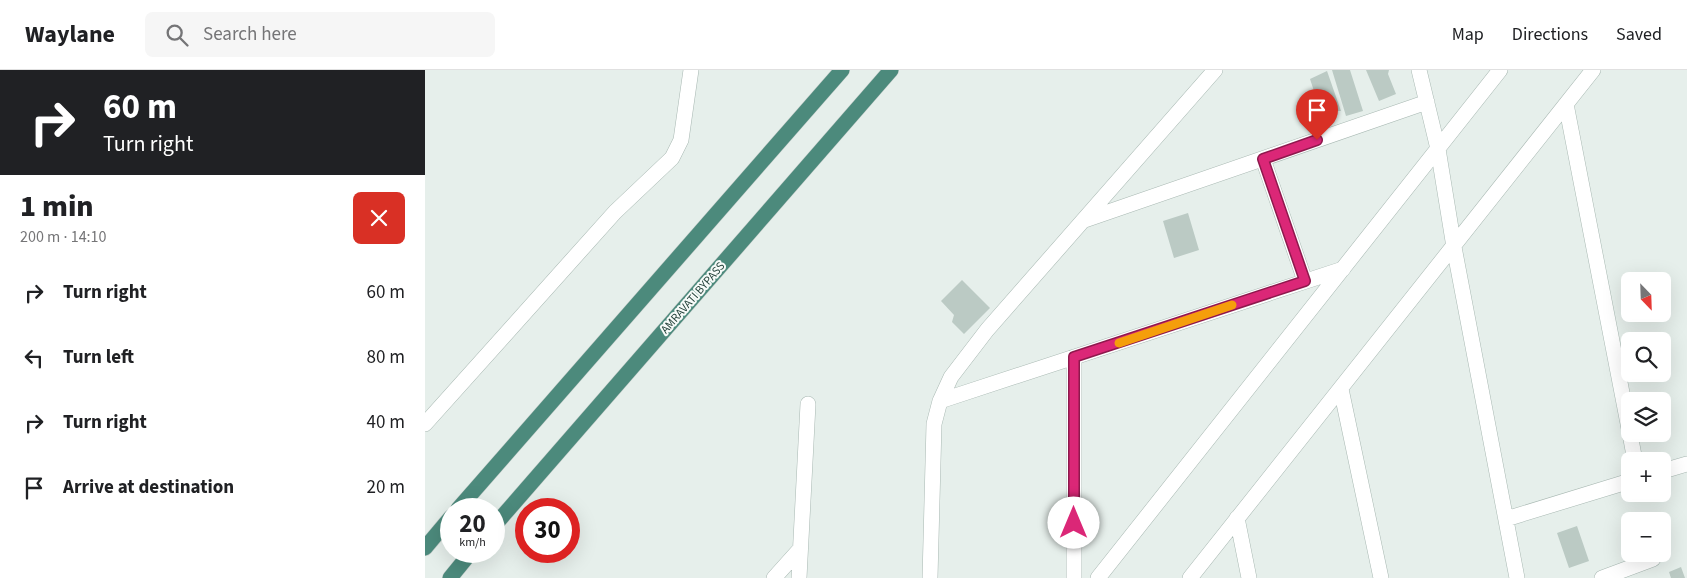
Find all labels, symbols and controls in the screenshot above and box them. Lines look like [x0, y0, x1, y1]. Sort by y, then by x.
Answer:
search box [145, 12, 495, 57]
text: Waylane [25, 17, 115, 52]
icon: search [163, 21, 191, 49]
text: Search here [203, 21, 297, 48]
text: Map [1452, 22, 1484, 47]
text: Directions [1512, 22, 1588, 47]
text: Saved [1616, 22, 1662, 47]
text: 60 m [103, 82, 177, 132]
pin [1296, 89, 1338, 140]
icon: right [20, 90, 85, 155]
icon: arrive [1303, 96, 1331, 124]
text: Turn right [103, 128, 193, 160]
text: 1 min [20, 185, 94, 228]
button: close [353, 192, 405, 244]
text: 200 m · 14:10 [20, 226, 107, 248]
street label: AMRAVATI BYPASS [657, 258, 729, 338]
north arrow [1621, 272, 1671, 322]
map controls [1621, 272, 1671, 562]
icon: right [20, 279, 48, 307]
text: Turn right [63, 279, 147, 306]
text: 60 m [367, 279, 405, 306]
button: search [1621, 332, 1671, 382]
icon: left [20, 344, 48, 372]
text: Turn left [63, 344, 134, 371]
text: 80 m [367, 344, 405, 371]
button: layers [1621, 392, 1671, 442]
icon: right [20, 409, 48, 437]
text: Turn right [63, 409, 147, 436]
text: 40 m [367, 409, 405, 436]
button: + [1621, 452, 1671, 502]
icon: arrive [20, 474, 48, 502]
text: Arrive at destination [63, 474, 234, 501]
text: 20 m [367, 474, 405, 501]
position arrow [1047, 496, 1099, 548]
speed limit sign: 30 [515, 498, 580, 563]
text: 20 [459, 506, 486, 542]
button: − [1621, 512, 1671, 562]
text: km/h [459, 534, 486, 551]

